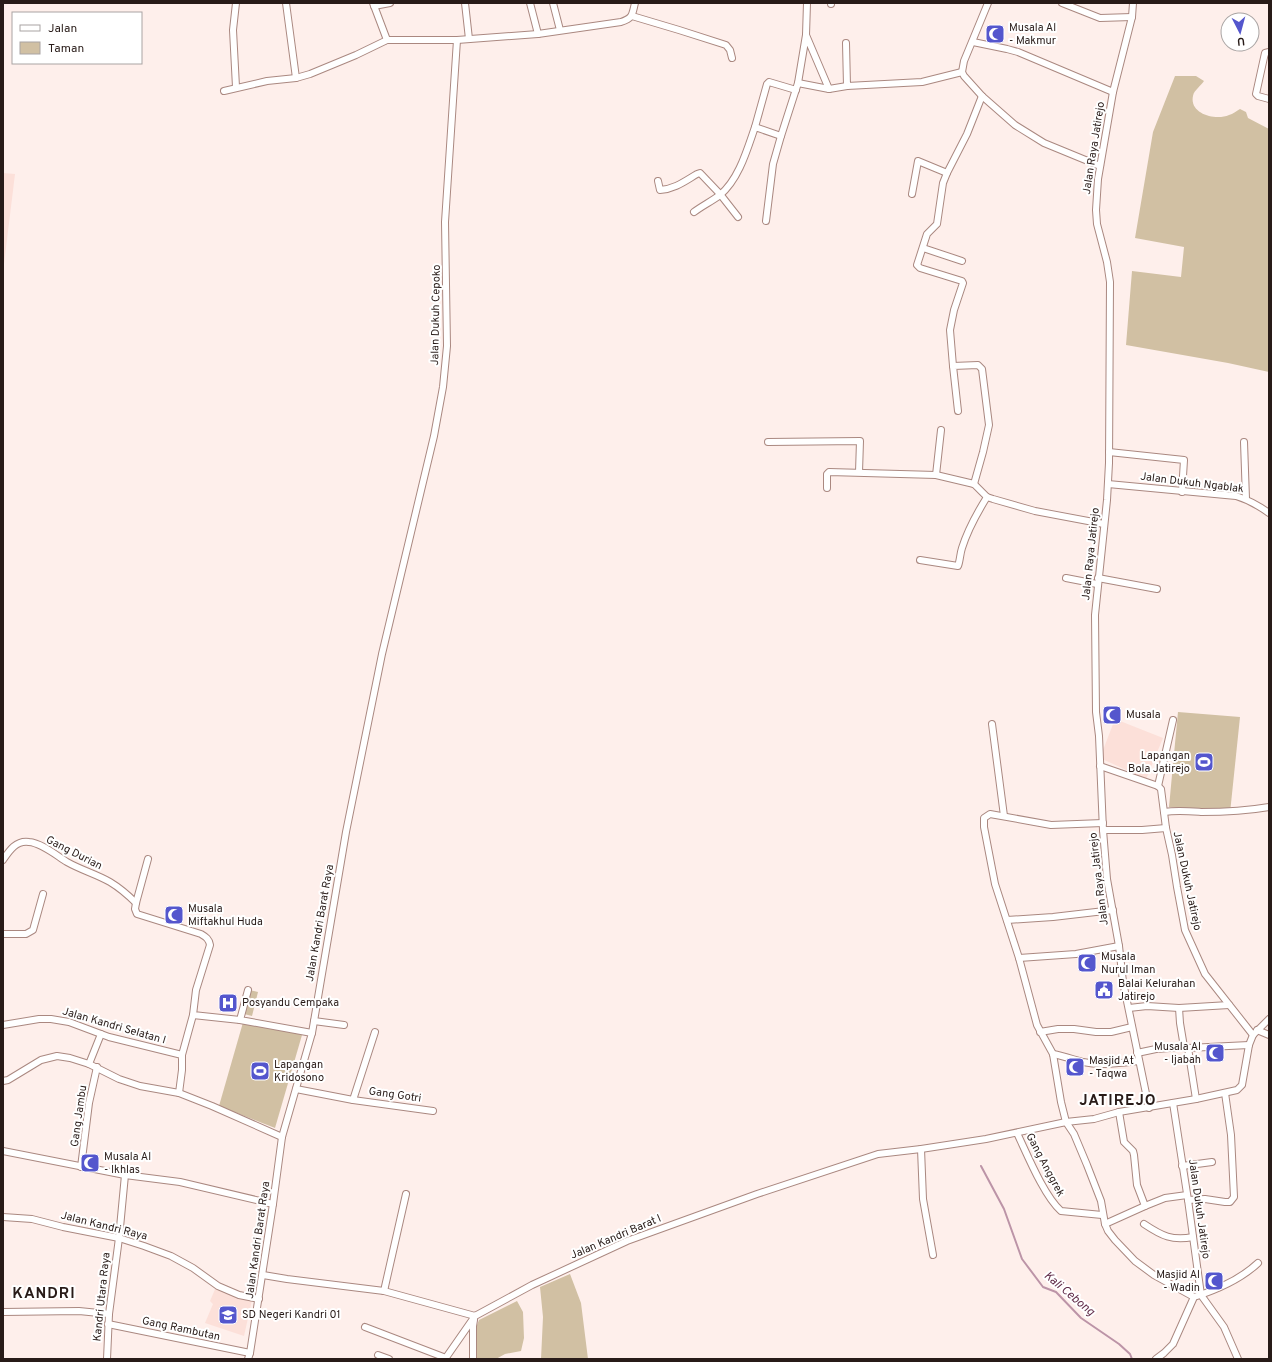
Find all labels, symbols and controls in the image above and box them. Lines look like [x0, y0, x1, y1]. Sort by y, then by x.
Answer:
legend [12, 12, 142, 64]
north arrow [1220, 12, 1260, 52]
text: Jalan [48, 21, 77, 37]
place label: Musala Al - Makmur [1009, 21, 1057, 48]
mosque icon: Musala Al - Makmur [984, 23, 1006, 45]
text: U [1236, 34, 1246, 48]
text: Taman [48, 41, 84, 57]
street label: Jalan Raya Jatirejo [1080, 101, 1108, 195]
street label: Jalan Dukuh Cepoko [428, 264, 444, 366]
street label: Jalan Dukuh Ngablak [1139, 470, 1245, 496]
street label: Jalan Raya Jatirejo [1079, 507, 1103, 601]
mosque icon: Musala [1101, 704, 1123, 726]
place label: Musala [1126, 708, 1161, 722]
place label: Lapangan Bola Jatirejo [1128, 749, 1190, 776]
sports icon: Lapangan Bola Jatirejo [1193, 751, 1215, 773]
street label: Jalan Dukuh Jatirejo [1170, 830, 1204, 932]
street label: Jalan Raya Jatirejo [1086, 832, 1112, 926]
street label: Gang Durian [43, 833, 105, 873]
street label: Jalan Kandri Barat Raya [303, 863, 337, 983]
place label: Musala Miftakhul Huda [188, 902, 263, 929]
mosque icon: Musala Miftakhul Huda [163, 904, 185, 926]
place label: Musala Nurul Iman [1101, 950, 1155, 977]
mosque icon: Musala Nurul Iman [1076, 952, 1098, 974]
place label: Balai Kelurahan Jatirejo [1118, 977, 1195, 1004]
public building icon: Balai Kelurahan Jatirejo [1093, 979, 1115, 1001]
hospital icon: Posyandu Cempaka [217, 992, 239, 1014]
place label: Posyandu Cempaka [242, 996, 339, 1010]
street label: Jalan Kandri Selatan I [61, 1004, 167, 1048]
place label: Musala Al - Ijabah [1154, 1040, 1201, 1067]
mosque icon: Musala Al - Ijabah [1204, 1042, 1226, 1064]
place label: Masjid At - Taqwa [1089, 1054, 1134, 1081]
mosque icon: Masjid At - Taqwa [1064, 1056, 1086, 1078]
place label: Lapangan Kridosono [274, 1058, 324, 1085]
sports icon: Lapangan Kridosono [249, 1060, 271, 1082]
street label: Gang Jambu [68, 1084, 90, 1148]
street label: Gang Gotri [368, 1084, 422, 1106]
district label: JATIREJO [1079, 1092, 1157, 1111]
street label: Gang Anggrek [1022, 1131, 1068, 1199]
place label: Musala Al - Ikhlas [104, 1150, 151, 1177]
mosque icon: Musala Al - Ikhlas [79, 1152, 101, 1174]
street label: Jalan Dukuh Jatirejo [1185, 1158, 1213, 1260]
street label: Jalan Kandri Barat Raya [243, 1180, 273, 1300]
street label: Jalan Kandri Raya [59, 1208, 149, 1244]
street label: Jalan Kandri Barat I [568, 1212, 664, 1262]
street label: Kandri Utara Raya [90, 1252, 114, 1342]
water label: Kali Cebong [1040, 1268, 1098, 1320]
place label: Masjid Al - Wadin [1156, 1268, 1200, 1295]
mosque icon: Masjid Al - Wadin [1203, 1270, 1225, 1292]
district label: KANDRI [12, 1285, 76, 1304]
school or university icon: SD Negeri Kandri 01 [217, 1304, 239, 1326]
place label: SD Negeri Kandri 01 [242, 1308, 341, 1322]
street label: Gang Rambutan [141, 1314, 221, 1344]

